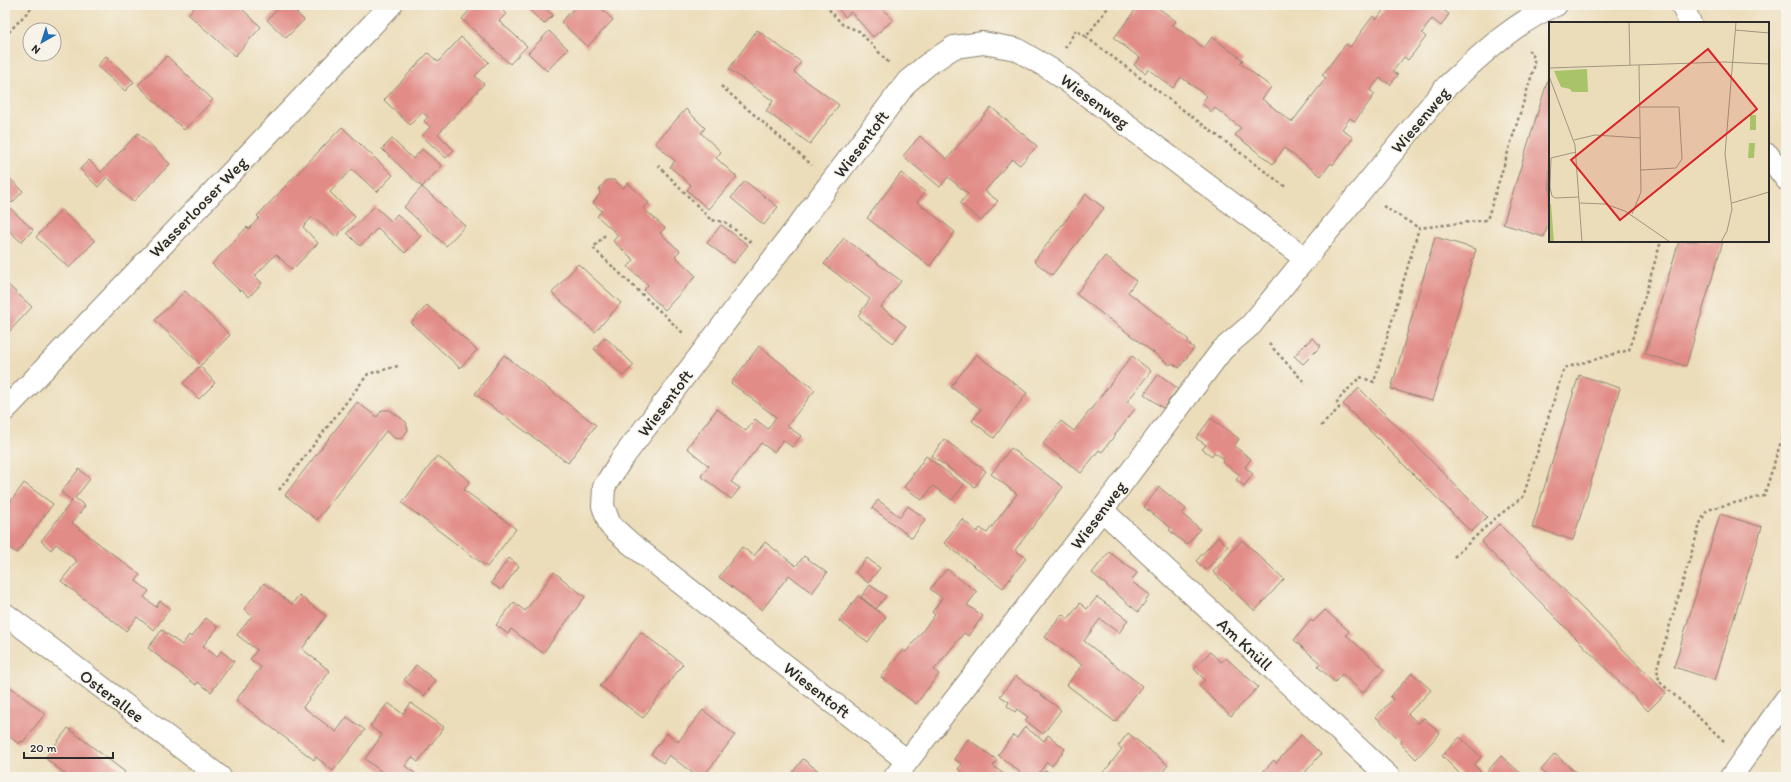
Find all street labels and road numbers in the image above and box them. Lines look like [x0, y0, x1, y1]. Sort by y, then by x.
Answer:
street label: Wiesenweg [1057, 69, 1134, 133]
street label: Wiesenweg [1387, 83, 1454, 157]
street label: Wiesentoft [829, 106, 893, 182]
street label: Wasserlooser Weg [145, 152, 251, 262]
street label: Wiesentoft [633, 365, 697, 441]
street label: Wiesenweg [1066, 477, 1130, 553]
street label: Am Knüll [1213, 614, 1277, 675]
street label: Wiesentoft [780, 658, 854, 722]
street label: Osterallee [76, 665, 148, 727]

